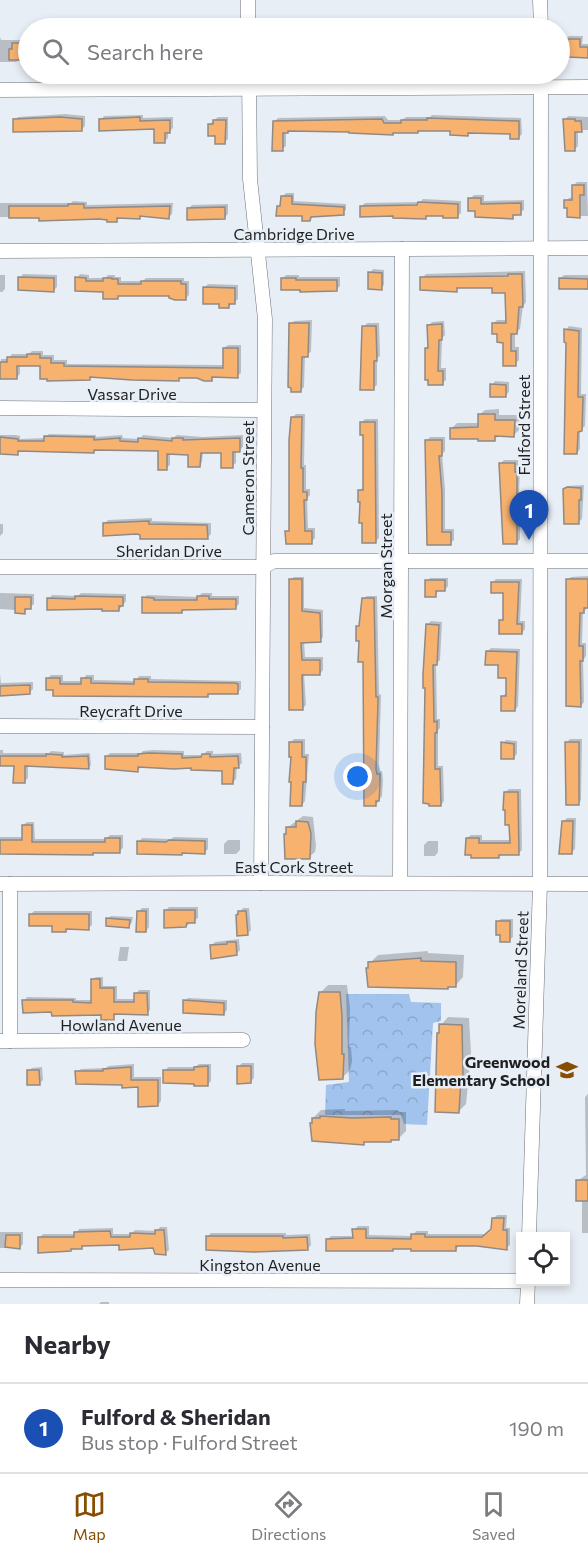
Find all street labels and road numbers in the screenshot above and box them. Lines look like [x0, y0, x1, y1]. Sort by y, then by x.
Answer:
street label: Cambridge Drive [233, 224, 355, 243]
street label: Fulford Street [514, 374, 533, 476]
street label: Vassar Drive [87, 384, 177, 403]
street label: Cameron Street [238, 420, 257, 535]
street label: Morgan Street [376, 513, 395, 619]
street label: Sheridan Drive [116, 541, 222, 560]
street label: Reycraft Drive [79, 701, 183, 720]
street label: East Cork Street [235, 857, 354, 876]
street label: Moreland Street [508, 910, 532, 1030]
street label: Howland Avenue [60, 1015, 182, 1034]
street label: Kingston Avenue [199, 1255, 321, 1274]

